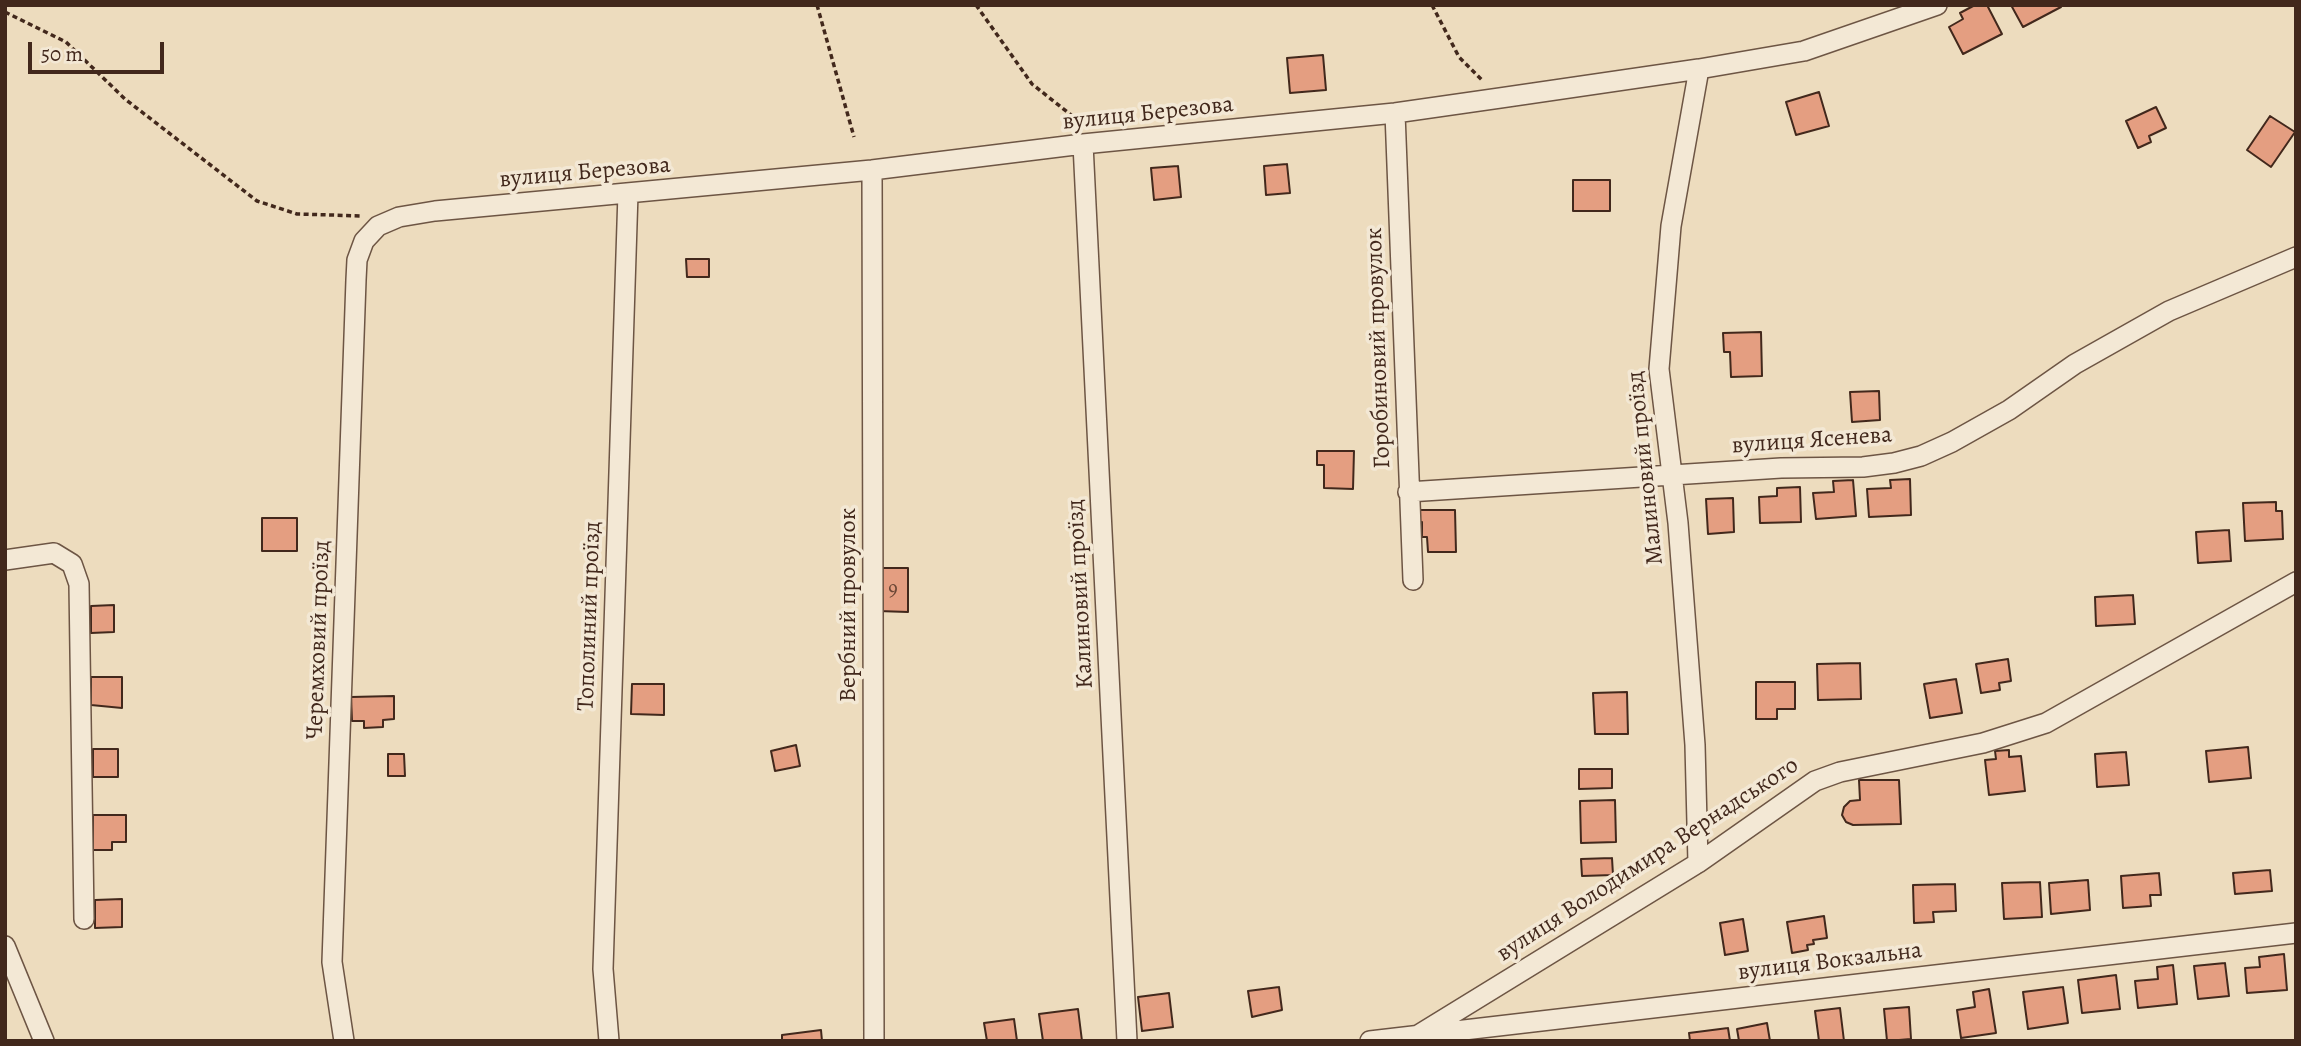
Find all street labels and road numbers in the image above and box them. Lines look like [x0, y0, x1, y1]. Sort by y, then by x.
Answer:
street label: вулиця Березова [1061, 91, 1235, 137]
street label: вулиця Березова [498, 151, 672, 195]
street label: Горобиновий провулок [1360, 227, 1398, 469]
street label: Малиновий проїзд [1621, 370, 1671, 566]
street label: вулиця Ясенева [1731, 421, 1893, 461]
street label: Калиновий проїзд [1062, 498, 1100, 690]
street label: Вербний провулок [835, 508, 863, 702]
street label: Тополиний проїзд [572, 521, 608, 711]
street label: Черемховий проїзд [301, 540, 337, 740]
street label: вулиця Володимира Вернадського [1492, 751, 1804, 969]
street label: вулиця Вокзальна [1736, 936, 1924, 988]

